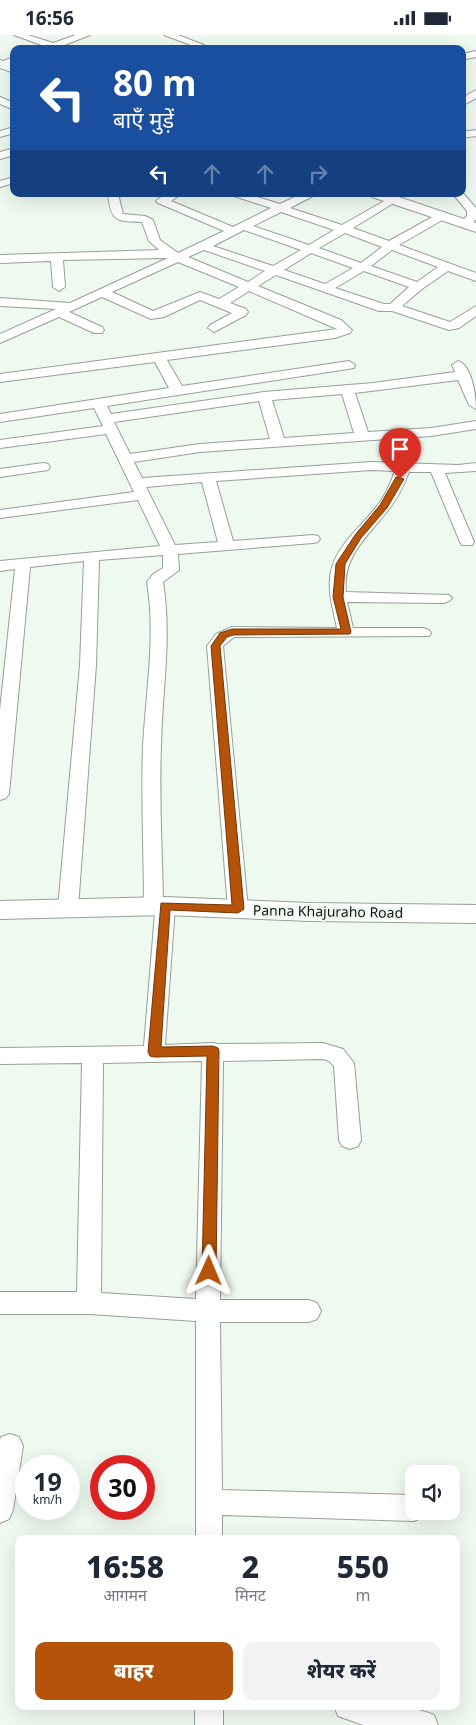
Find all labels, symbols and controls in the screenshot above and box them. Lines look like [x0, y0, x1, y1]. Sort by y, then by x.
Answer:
text: 16:56 [25, 5, 74, 31]
text: 80 m [113, 59, 196, 106]
icon: left [30, 65, 95, 130]
text: बाएँ मुड़ें [113, 104, 174, 134]
icon: left [145, 160, 173, 188]
icon: ahead [198, 160, 226, 188]
icon: ahead [251, 160, 279, 188]
icon: right [304, 160, 332, 188]
pin [379, 428, 421, 479]
icon: arrive [386, 435, 414, 463]
street label: Panna Khajuraho Road [253, 900, 403, 922]
position arrow [182, 1244, 234, 1296]
speed limit sign: 30 [90, 1455, 155, 1520]
text: 19 [33, 1464, 62, 1498]
map controls [405, 1465, 460, 1520]
button: sound [405, 1465, 460, 1520]
text: km/h [33, 1491, 62, 1508]
text: 16:58 [86, 1546, 164, 1587]
text: 2 [242, 1546, 259, 1587]
text: 550 [337, 1546, 389, 1587]
text: आगमन [103, 1584, 147, 1606]
text: मिनट [235, 1584, 266, 1606]
text: m [355, 1584, 370, 1606]
button: बाहर [35, 1642, 233, 1700]
button: शेयर करें [243, 1642, 440, 1700]

